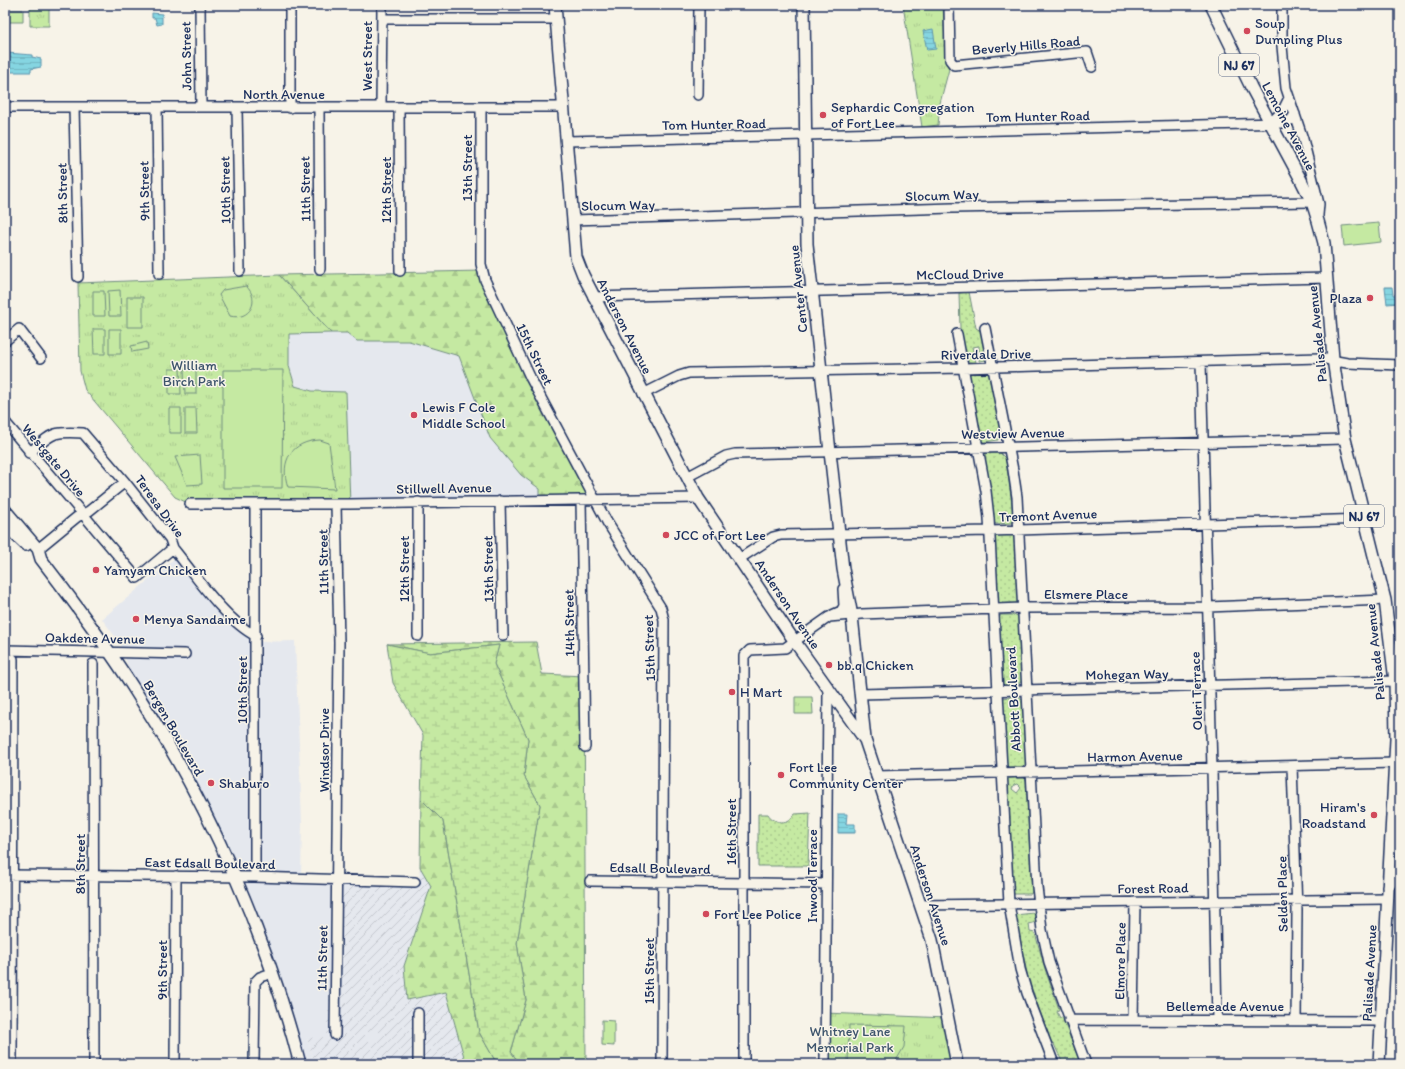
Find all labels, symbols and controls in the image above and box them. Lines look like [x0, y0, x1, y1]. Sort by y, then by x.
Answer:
place label: Soup Dumpling Plus [1255, 15, 1342, 48]
street label: John Street [177, 21, 196, 91]
street label: West Street [359, 21, 376, 91]
marker: Soup Dumpling Plus [1242, 26, 1252, 36]
street label: Beverly Hills Road [971, 32, 1081, 59]
road number: NJ 67 [1219, 54, 1259, 76]
street label: Lemoine Avenue [1258, 79, 1319, 174]
street label: North Avenue [243, 86, 325, 103]
place label: Sephardic Congregation of Fort Lee [831, 99, 975, 132]
street label: Tom Hunter Road [986, 107, 1091, 126]
marker: Sephardic Congregation of Fort Lee [818, 110, 828, 120]
street label: Tom Hunter Road [662, 115, 767, 134]
street label: 13th Street [459, 135, 476, 201]
street label: 10th Street [216, 156, 235, 224]
street label: 11th Street [296, 156, 315, 222]
street label: 12th Street [378, 157, 395, 223]
street label: 9th Street [135, 161, 154, 221]
street label: 8th Street [53, 163, 72, 223]
street label: Slocum Way [905, 186, 980, 205]
street label: Slocum Way [581, 196, 655, 215]
street label: Center Avenue [785, 244, 812, 334]
street label: McCloud Drive [916, 265, 1004, 284]
street label: Anderson Avenue [593, 276, 656, 377]
street label: Palisade Avenue [1304, 284, 1331, 383]
place label: Plaza [1329, 290, 1362, 307]
marker: Plaza [1365, 293, 1375, 303]
street label: 15th Street [512, 321, 557, 388]
street label: Riverdale Drive [941, 345, 1032, 364]
park label: William Birch Park [163, 357, 225, 390]
place label: Lewis F Cole Middle School [422, 399, 505, 432]
marker: Lewis F Cole Middle School [409, 410, 419, 420]
street label: Westgate Drive [18, 420, 89, 501]
street label: Westview Avenue [961, 424, 1065, 443]
street label: Teresa Drive [131, 472, 188, 541]
street label: Stillwell Avenue [396, 479, 492, 498]
street label: Tremont Avenue [999, 505, 1098, 526]
road number: NJ 67 [1344, 505, 1384, 527]
place label: JCC of Fort Lee [674, 527, 766, 544]
street label: 11th Street [314, 529, 333, 595]
marker: JCC of Fort Lee [661, 530, 671, 540]
street label: 13th Street [479, 535, 498, 603]
street label: 12th Street [396, 536, 413, 602]
street label: Anderson Avenue [751, 556, 824, 653]
place label: Yamyam Chicken [104, 562, 207, 579]
marker: Yamyam Chicken [91, 565, 101, 575]
street label: Elsmere Place [1044, 586, 1128, 603]
street label: 14th Street [560, 589, 579, 657]
street label: Palisade Avenue [1362, 602, 1389, 701]
place label: Menya Sandaime [144, 611, 246, 628]
marker: Menya Sandaime [131, 614, 141, 624]
street label: 15th Street [640, 614, 659, 682]
street label: Oakdene Avenue [45, 629, 146, 648]
street label: Abbott Boulevard [1002, 646, 1025, 752]
street label: Oleri Terrace [1187, 651, 1206, 731]
street label: 10th Street [234, 656, 251, 724]
place label: bb.q Chicken [837, 657, 914, 674]
marker: bb.q Chicken [824, 660, 834, 670]
street label: Mohegan Way [1085, 665, 1169, 684]
street label: Bergen Boulevard [139, 677, 208, 779]
place label: H Mart [740, 684, 782, 701]
marker: H Mart [727, 687, 737, 697]
street label: Windsor Drive [316, 708, 333, 792]
street label: Harmon Avenue [1087, 747, 1183, 766]
place label: Fort Lee Community Center [789, 759, 904, 792]
marker: Fort Lee Community Center [776, 770, 786, 780]
place label: Shaburo [219, 775, 269, 792]
marker: Shaburo [206, 778, 216, 788]
street label: 16th Street [723, 799, 740, 865]
place label: Hiram's Roadstand [1302, 799, 1366, 832]
marker: Hiram's Roadstand [1369, 810, 1379, 820]
street label: Inwood Terrace [804, 829, 821, 923]
street label: 8th Street [72, 834, 89, 894]
street label: Anderson Avenue [906, 843, 955, 948]
street label: East Edsall Boulevard [144, 854, 276, 873]
street label: Selden Place [1273, 856, 1292, 932]
street label: Edsall Boulevard [609, 859, 711, 878]
street label: Forest Road [1117, 879, 1189, 898]
place label: Fort Lee Police [714, 906, 802, 923]
marker: Fort Lee Police [701, 909, 711, 919]
street label: Elmore Place [1111, 922, 1130, 1000]
street label: Palisade Avenue [1358, 924, 1381, 1022]
street label: 11th Street [313, 925, 332, 991]
street label: 15th Street [641, 938, 658, 1004]
street label: 9th Street [154, 940, 171, 1000]
street label: Bellemeade Avenue [1166, 998, 1284, 1015]
park label: Whitney Lane Memorial Park [806, 1023, 894, 1056]

